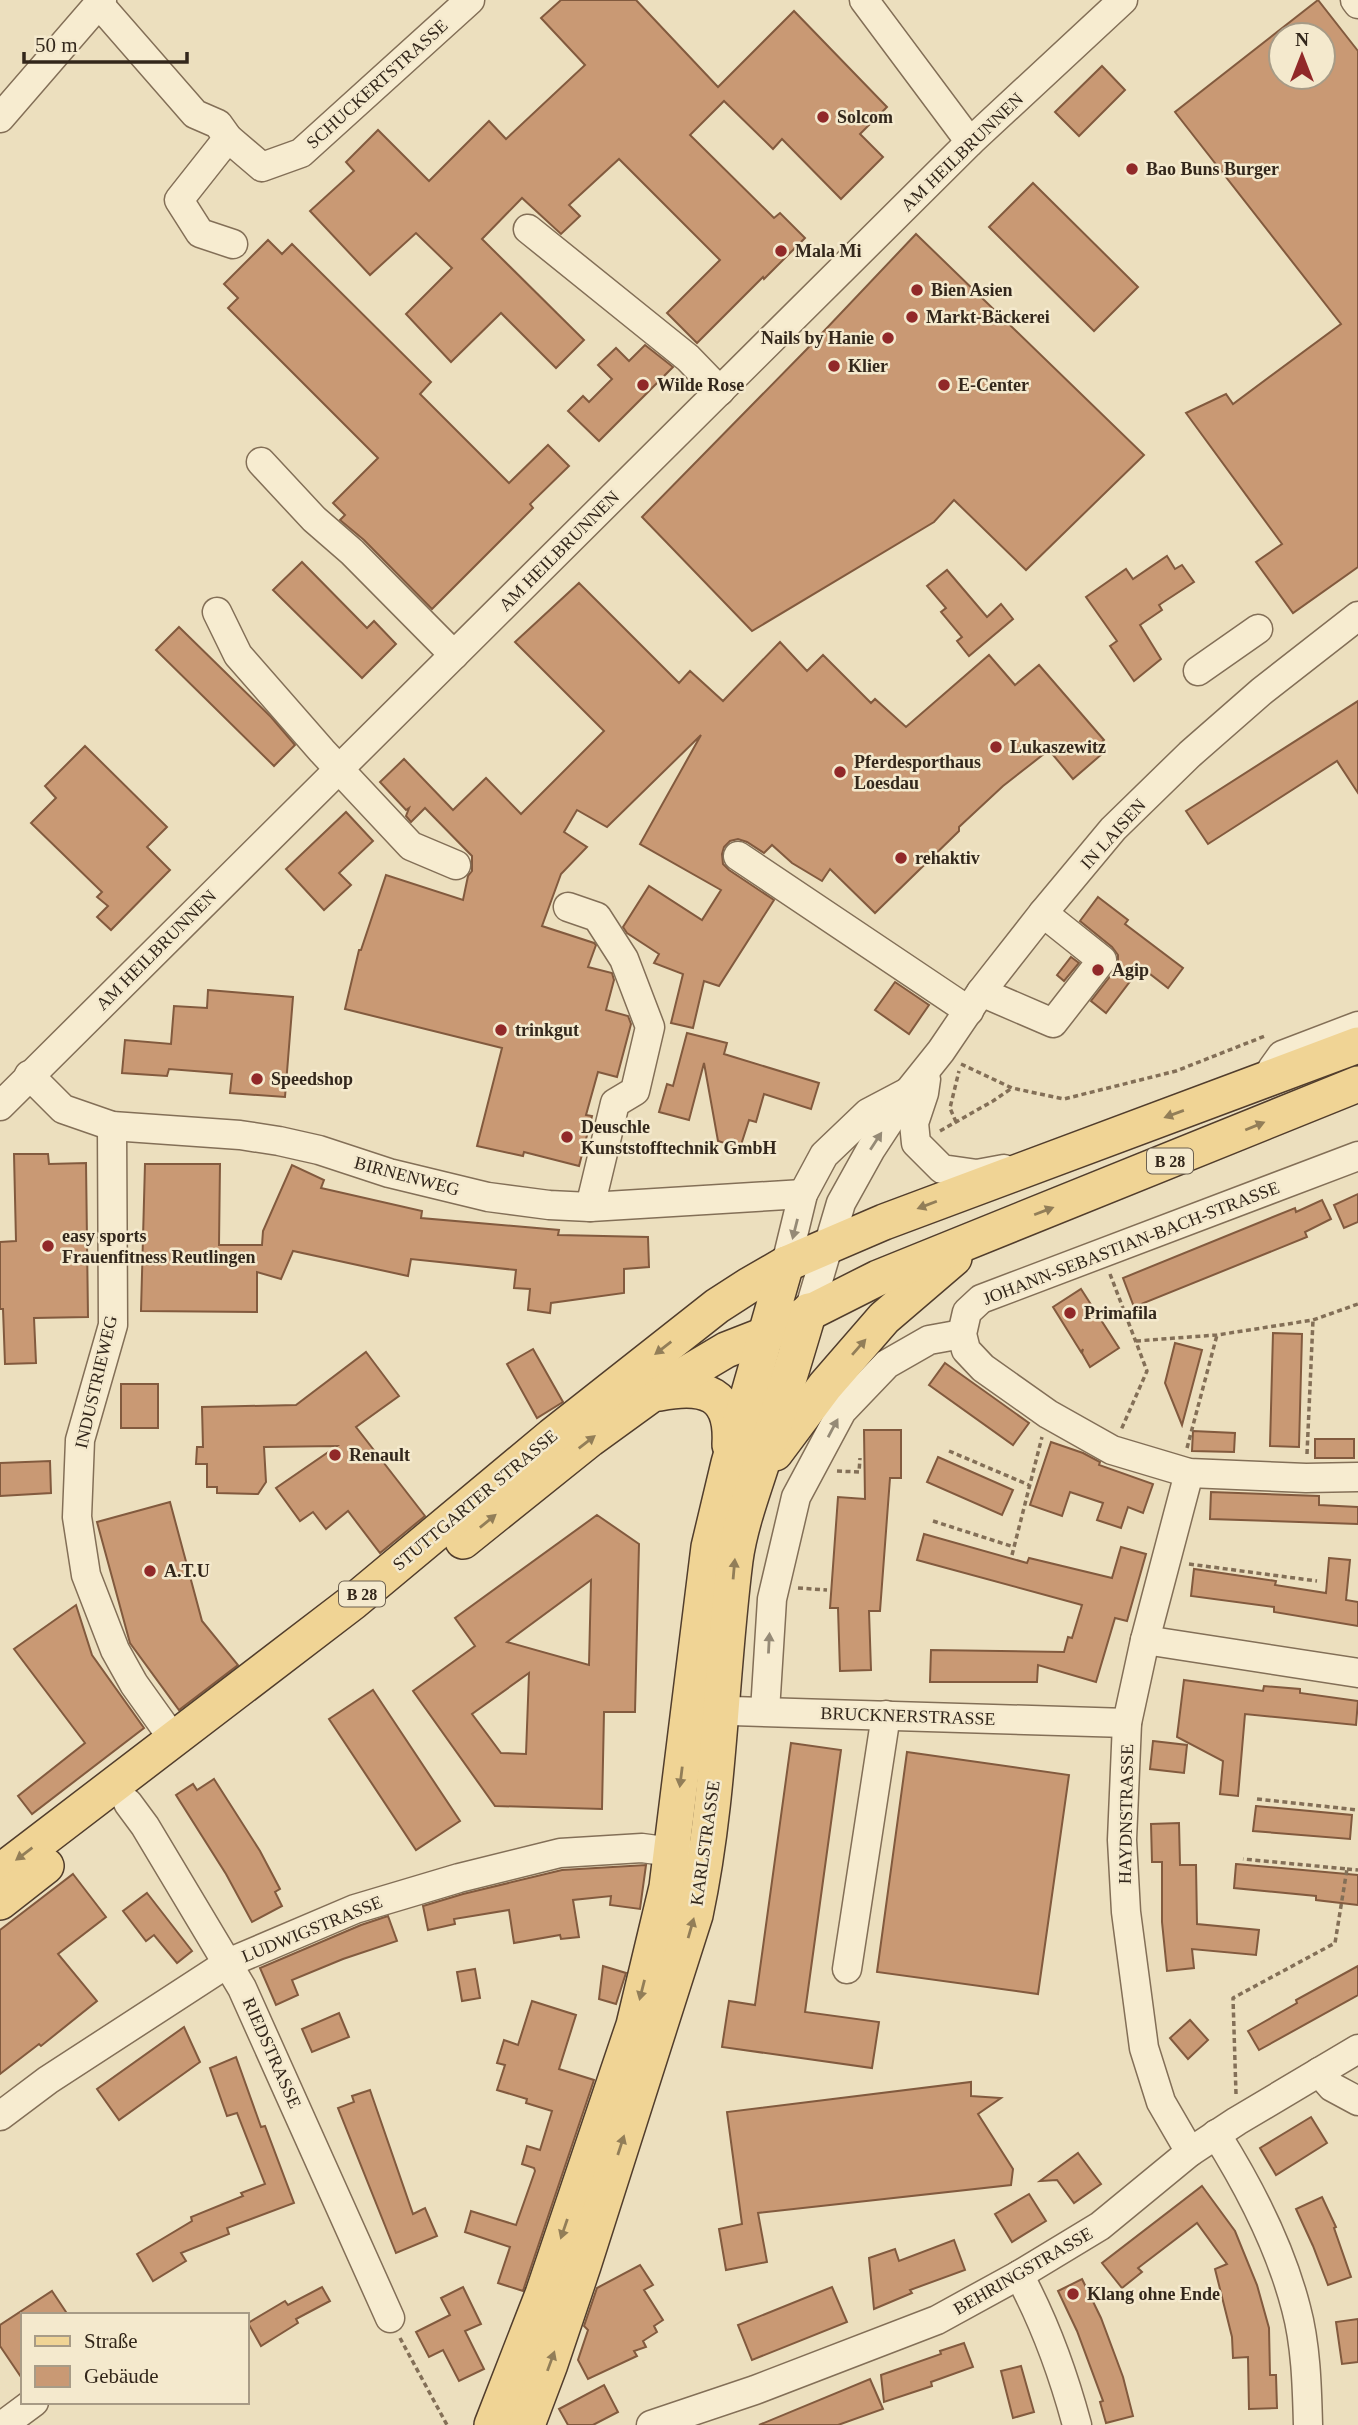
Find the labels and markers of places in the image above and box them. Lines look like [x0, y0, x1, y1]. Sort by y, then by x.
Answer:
place label: Solcom [837, 107, 893, 127]
marker: Solcom [815, 109, 831, 125]
place label: Bao Buns Burger [1146, 159, 1279, 179]
marker: Bao Buns Burger [1124, 161, 1140, 177]
place label: Mala Mi [795, 241, 861, 261]
marker: Mala Mi [773, 243, 789, 259]
place label: Bien Asien [931, 280, 1013, 300]
marker: Bien Asien [909, 282, 925, 298]
place label: Markt-Bäckerei [926, 307, 1050, 327]
marker: Markt-Bäckerei [904, 309, 920, 325]
place label: Nails by Hanie [761, 328, 874, 348]
marker: Nails by Hanie [880, 330, 896, 346]
place label: Klier [848, 356, 888, 376]
marker: Klier [826, 358, 842, 374]
place label: Wilde Rose [657, 375, 744, 395]
place label: E-Center [958, 375, 1029, 395]
marker: Wilde Rose [635, 377, 651, 393]
marker: E-Center [936, 377, 952, 393]
place label: Lukaszewitz [1010, 737, 1106, 757]
marker: Lukaszewitz [988, 739, 1004, 755]
place label: Pferdesporthaus Loesdau [854, 752, 981, 793]
marker: Pferdesporthaus Loesdau [832, 764, 848, 780]
place label: rehaktiv [915, 848, 980, 868]
marker: rehaktiv [893, 850, 909, 866]
place label: Agip [1112, 960, 1149, 980]
marker: Agip [1090, 962, 1106, 978]
place label: trinkgut [515, 1020, 579, 1040]
marker: trinkgut [493, 1022, 509, 1038]
place label: Speedshop [271, 1069, 353, 1089]
marker: Speedshop [249, 1071, 265, 1087]
place label: Deuschle Kunststofftechnik GmbH [581, 1117, 777, 1158]
marker: Deuschle Kunststofftechnik GmbH [559, 1129, 575, 1145]
place label: easy sports Frauenfitness Reutlingen [62, 1226, 256, 1267]
marker: easy sports Frauenfitness Reutlingen [40, 1238, 56, 1254]
place label: Primafila [1084, 1303, 1157, 1323]
marker: Primafila [1062, 1305, 1078, 1321]
place label: Renault [349, 1445, 410, 1465]
marker: Renault [327, 1447, 343, 1463]
place label: A.T.U [164, 1561, 210, 1581]
marker: A.T.U [142, 1563, 158, 1579]
place label: Klang ohne Ende [1087, 2284, 1220, 2304]
marker: Klang ohne Ende [1065, 2286, 1081, 2302]

